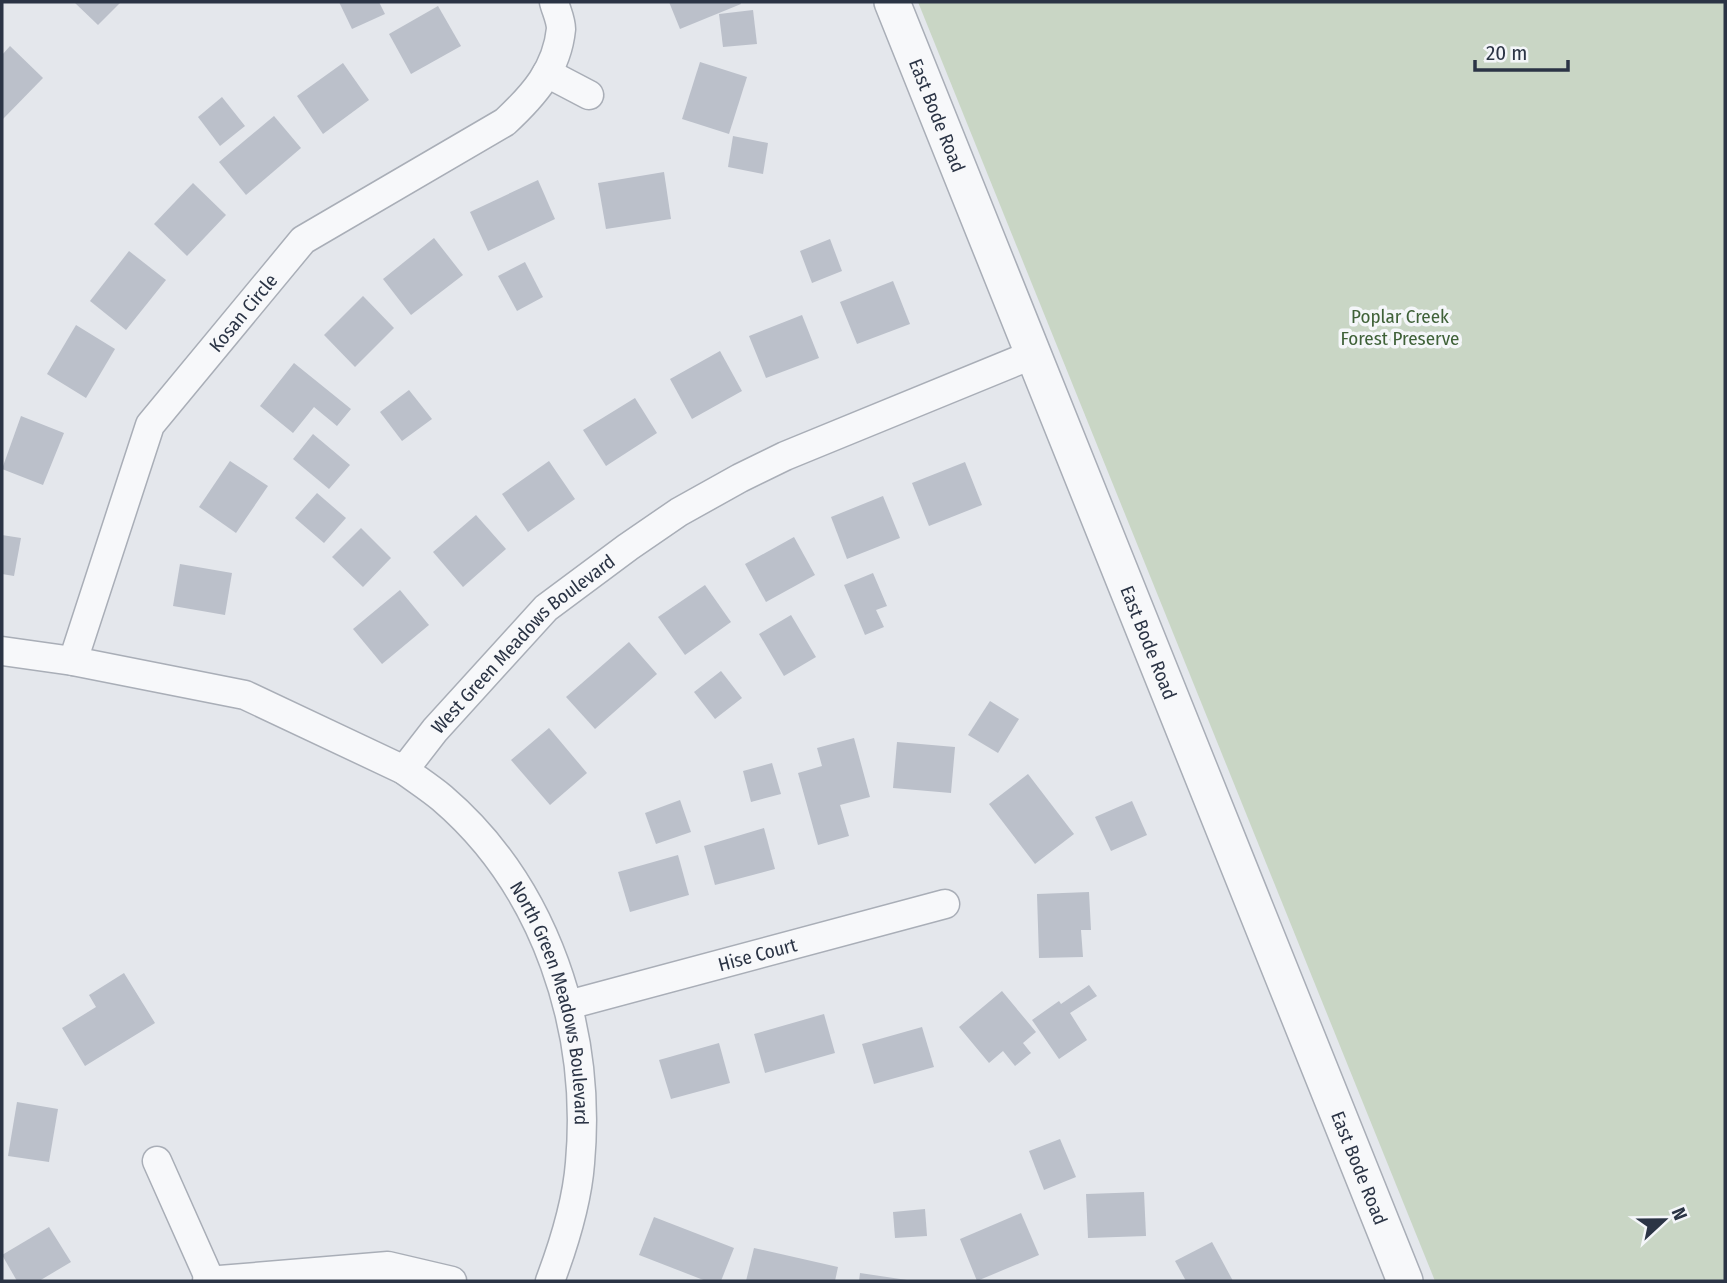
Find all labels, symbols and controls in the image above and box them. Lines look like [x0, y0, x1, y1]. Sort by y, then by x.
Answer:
scale bar [1475, 28, 1568, 72]
text: 20 m [1486, 40, 1527, 66]
street label: East Bode Road [904, 55, 971, 175]
street label: Kosan Circle [204, 269, 282, 356]
park label: Poplar Creek Forest Preserve [1341, 305, 1459, 350]
street label: West Green Meadows Boulevard [426, 549, 619, 738]
street label: East Bode Road [1116, 582, 1182, 703]
street label: North Green Meadows Boulevard [505, 877, 593, 1125]
street label: Hise Court [716, 933, 800, 976]
street label: East Bode Road [1326, 1108, 1393, 1228]
north arrow [1629, 1185, 1699, 1255]
text: N [1667, 1204, 1692, 1223]

